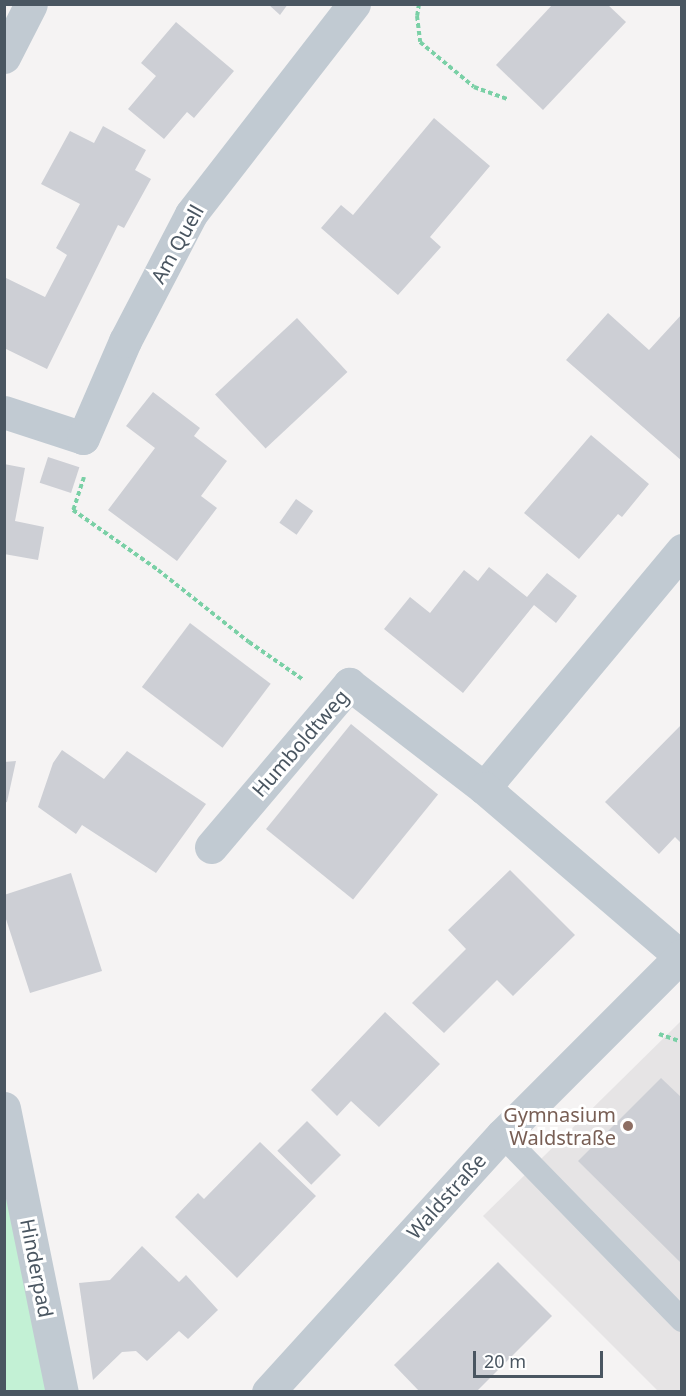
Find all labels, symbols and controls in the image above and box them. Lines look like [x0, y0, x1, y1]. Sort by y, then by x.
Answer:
street label: Am Quell [146, 200, 208, 288]
street label: Humboldtweg [247, 684, 353, 802]
place label: Gymnasium Waldstraße [503, 1102, 616, 1149]
marker: Gymnasium Waldstraße [621, 1119, 635, 1133]
street label: Waldstraße [401, 1148, 491, 1244]
street label: Hinderpad [16, 1217, 58, 1319]
scale bar [476, 1339, 606, 1377]
text: 20 m [484, 1349, 526, 1373]

